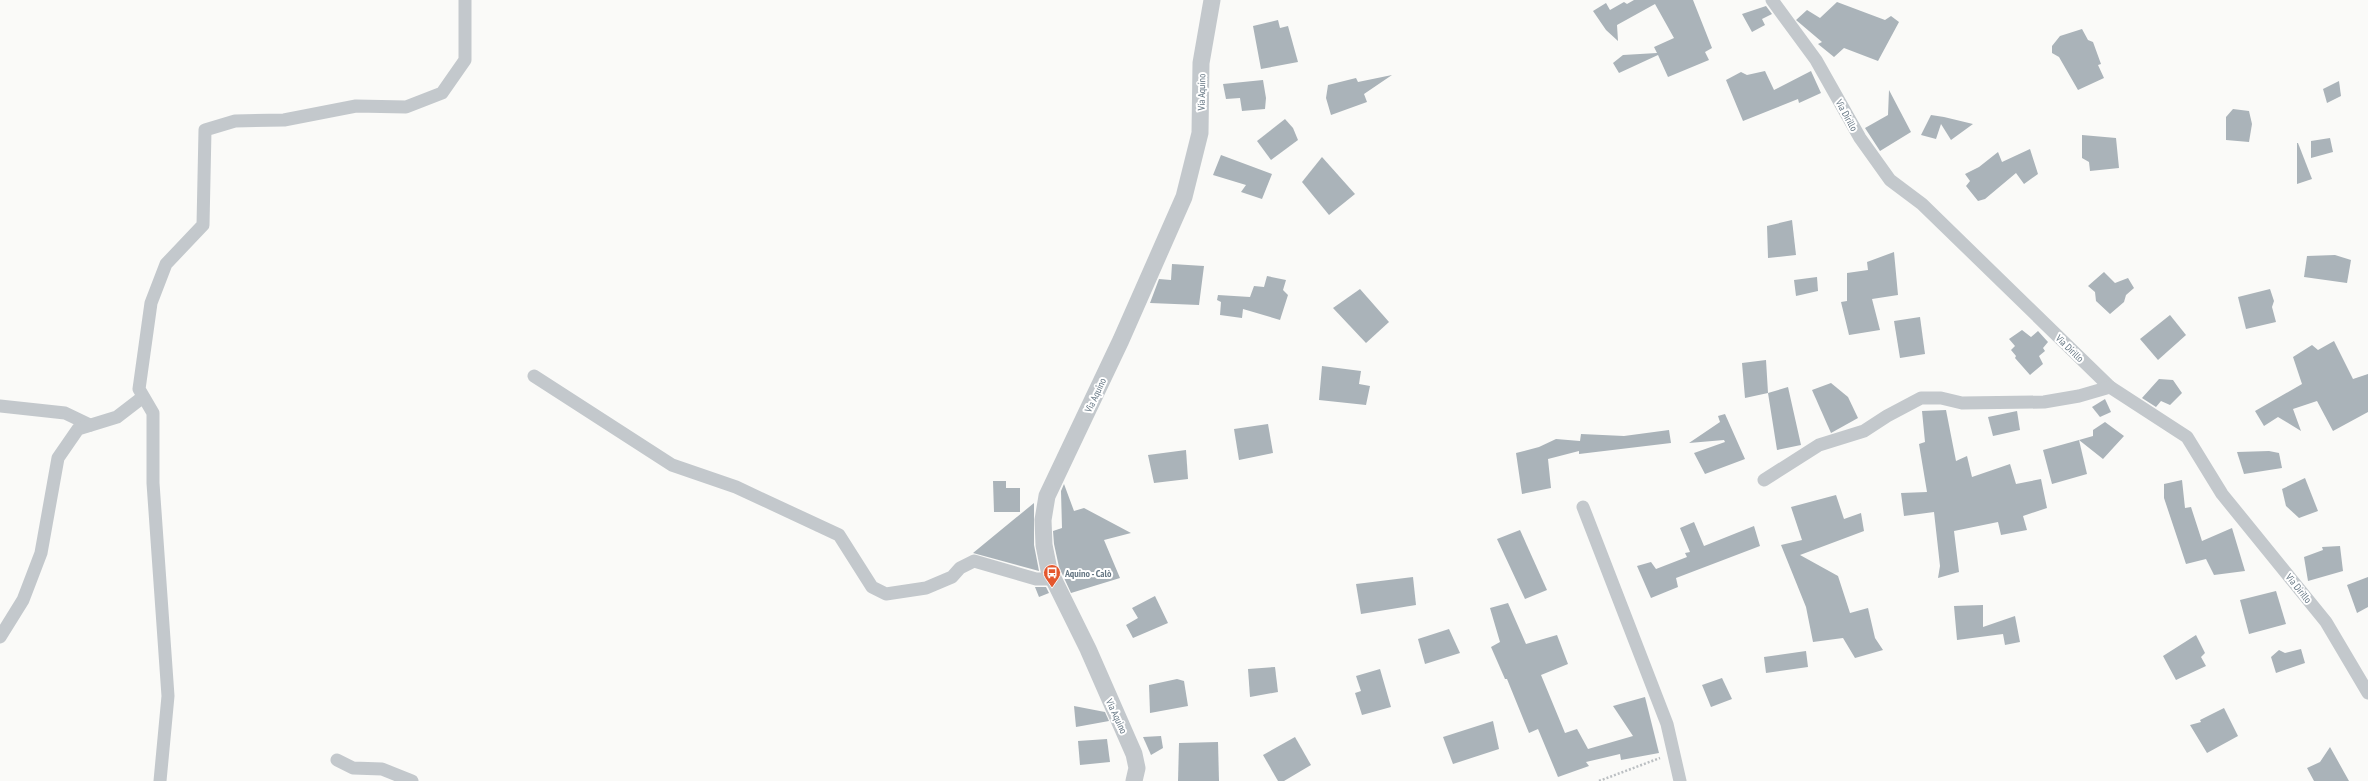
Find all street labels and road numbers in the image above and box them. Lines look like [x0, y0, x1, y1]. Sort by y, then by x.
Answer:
street label: Via Aquino [1195, 73, 1208, 112]
street label: Via Dirillo [1832, 96, 1861, 133]
street label: Via Dirillo [2052, 331, 2086, 365]
street label: Via Aquino [1081, 376, 1109, 416]
street label: Via Dirillo [2282, 570, 2314, 606]
street label: Via Aquino [1102, 696, 1130, 736]

